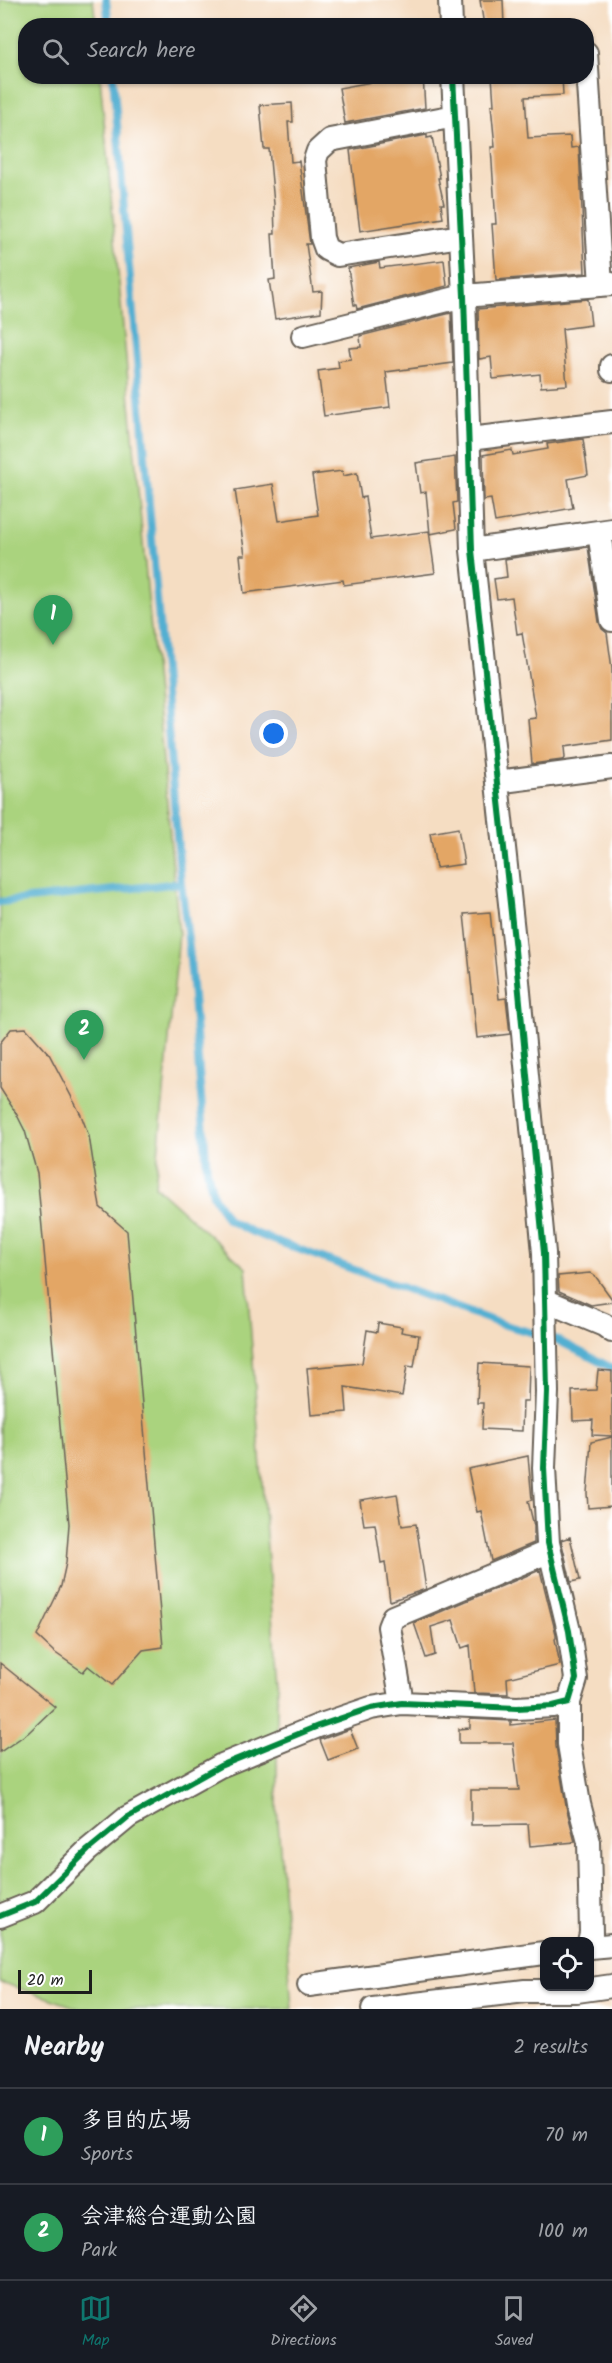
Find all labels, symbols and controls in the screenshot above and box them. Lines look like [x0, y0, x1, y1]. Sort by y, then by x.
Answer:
search box [18, 18, 594, 84]
text: Search here [87, 34, 195, 69]
icon: search [39, 35, 72, 68]
pin: 1 [34, 596, 72, 645]
your location [259, 719, 288, 748]
pin: 2 [64, 1010, 104, 1060]
map controls [540, 1937, 594, 1991]
button: locate [540, 1937, 594, 1991]
scale bar [18, 1967, 92, 1994]
text: 20 m [27, 1968, 63, 1993]
text: Nearby [24, 2027, 104, 2069]
text: 2 results [513, 2032, 588, 2064]
text: 多目的広場 [81, 2104, 191, 2139]
text: 1 [40, 2120, 47, 2152]
text: 70 m [545, 2120, 588, 2152]
text: Sports [81, 2139, 133, 2171]
text: 会津総合運動公園 [81, 2200, 257, 2235]
text: 2 [38, 2216, 49, 2248]
text: 100 m [538, 2216, 588, 2248]
text: Park [81, 2235, 117, 2267]
tab: Map [79, 2292, 112, 2353]
tab: Directions [270, 2292, 337, 2353]
tab: Saved [495, 2292, 533, 2353]

